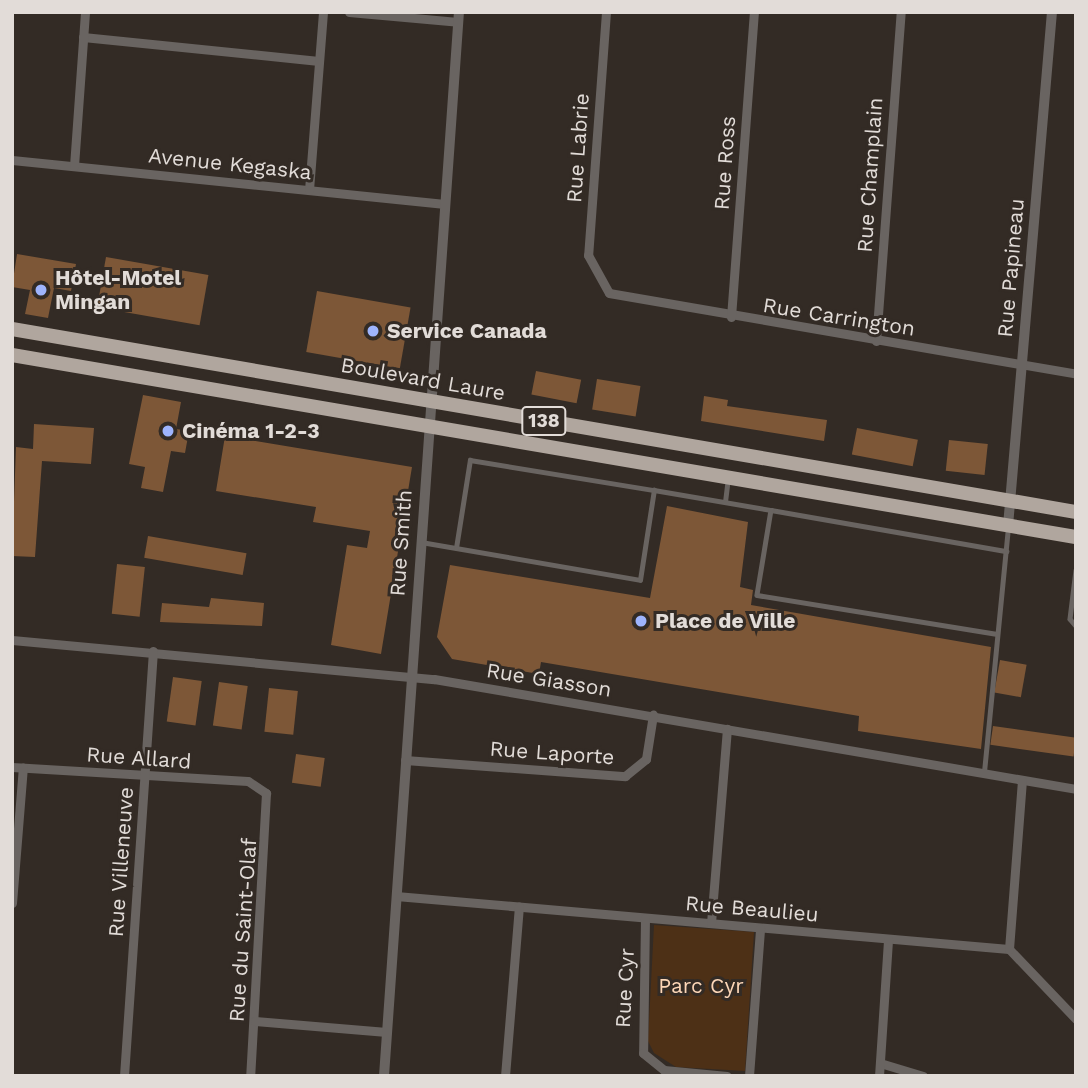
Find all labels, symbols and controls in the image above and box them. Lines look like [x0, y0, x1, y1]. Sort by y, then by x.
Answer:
street label: Rue Labrie [562, 92, 594, 204]
street label: Rue Champlain [852, 97, 888, 253]
street label: Rue Ross [709, 115, 741, 211]
street label: Avenue Kegaska [147, 143, 313, 185]
street label: Rue Papineau [992, 197, 1030, 339]
place label: Hôtel-Motel Mingan [55, 265, 181, 315]
marker: Hôtel-Motel Mingan [33, 282, 49, 298]
street label: Rue Carrington [761, 293, 917, 341]
place label: Service Canada [387, 318, 547, 344]
marker: Service Canada [365, 323, 381, 339]
street label: Boulevard Laure [339, 352, 507, 406]
road number: 138 [521, 406, 567, 436]
place label: Cinéma 1-2-3 [182, 418, 320, 444]
marker: Cinéma 1-2-3 [160, 423, 176, 439]
street label: Rue Smith [385, 489, 417, 597]
place label: Place de Ville [655, 608, 796, 634]
marker: Place de Ville [633, 613, 649, 629]
street label: Rue Giasson [485, 658, 613, 702]
street label: Rue Laporte [489, 736, 615, 770]
street label: Rue Allard [85, 742, 193, 774]
street label: Rue Villeneuve [103, 786, 139, 938]
street label: Rue du Saint-Olaf [224, 837, 262, 1023]
street label: Rue Beaulieu [684, 891, 820, 927]
street label: Rue Cyr [610, 948, 640, 1028]
park label: Parc Cyr [658, 973, 744, 999]

